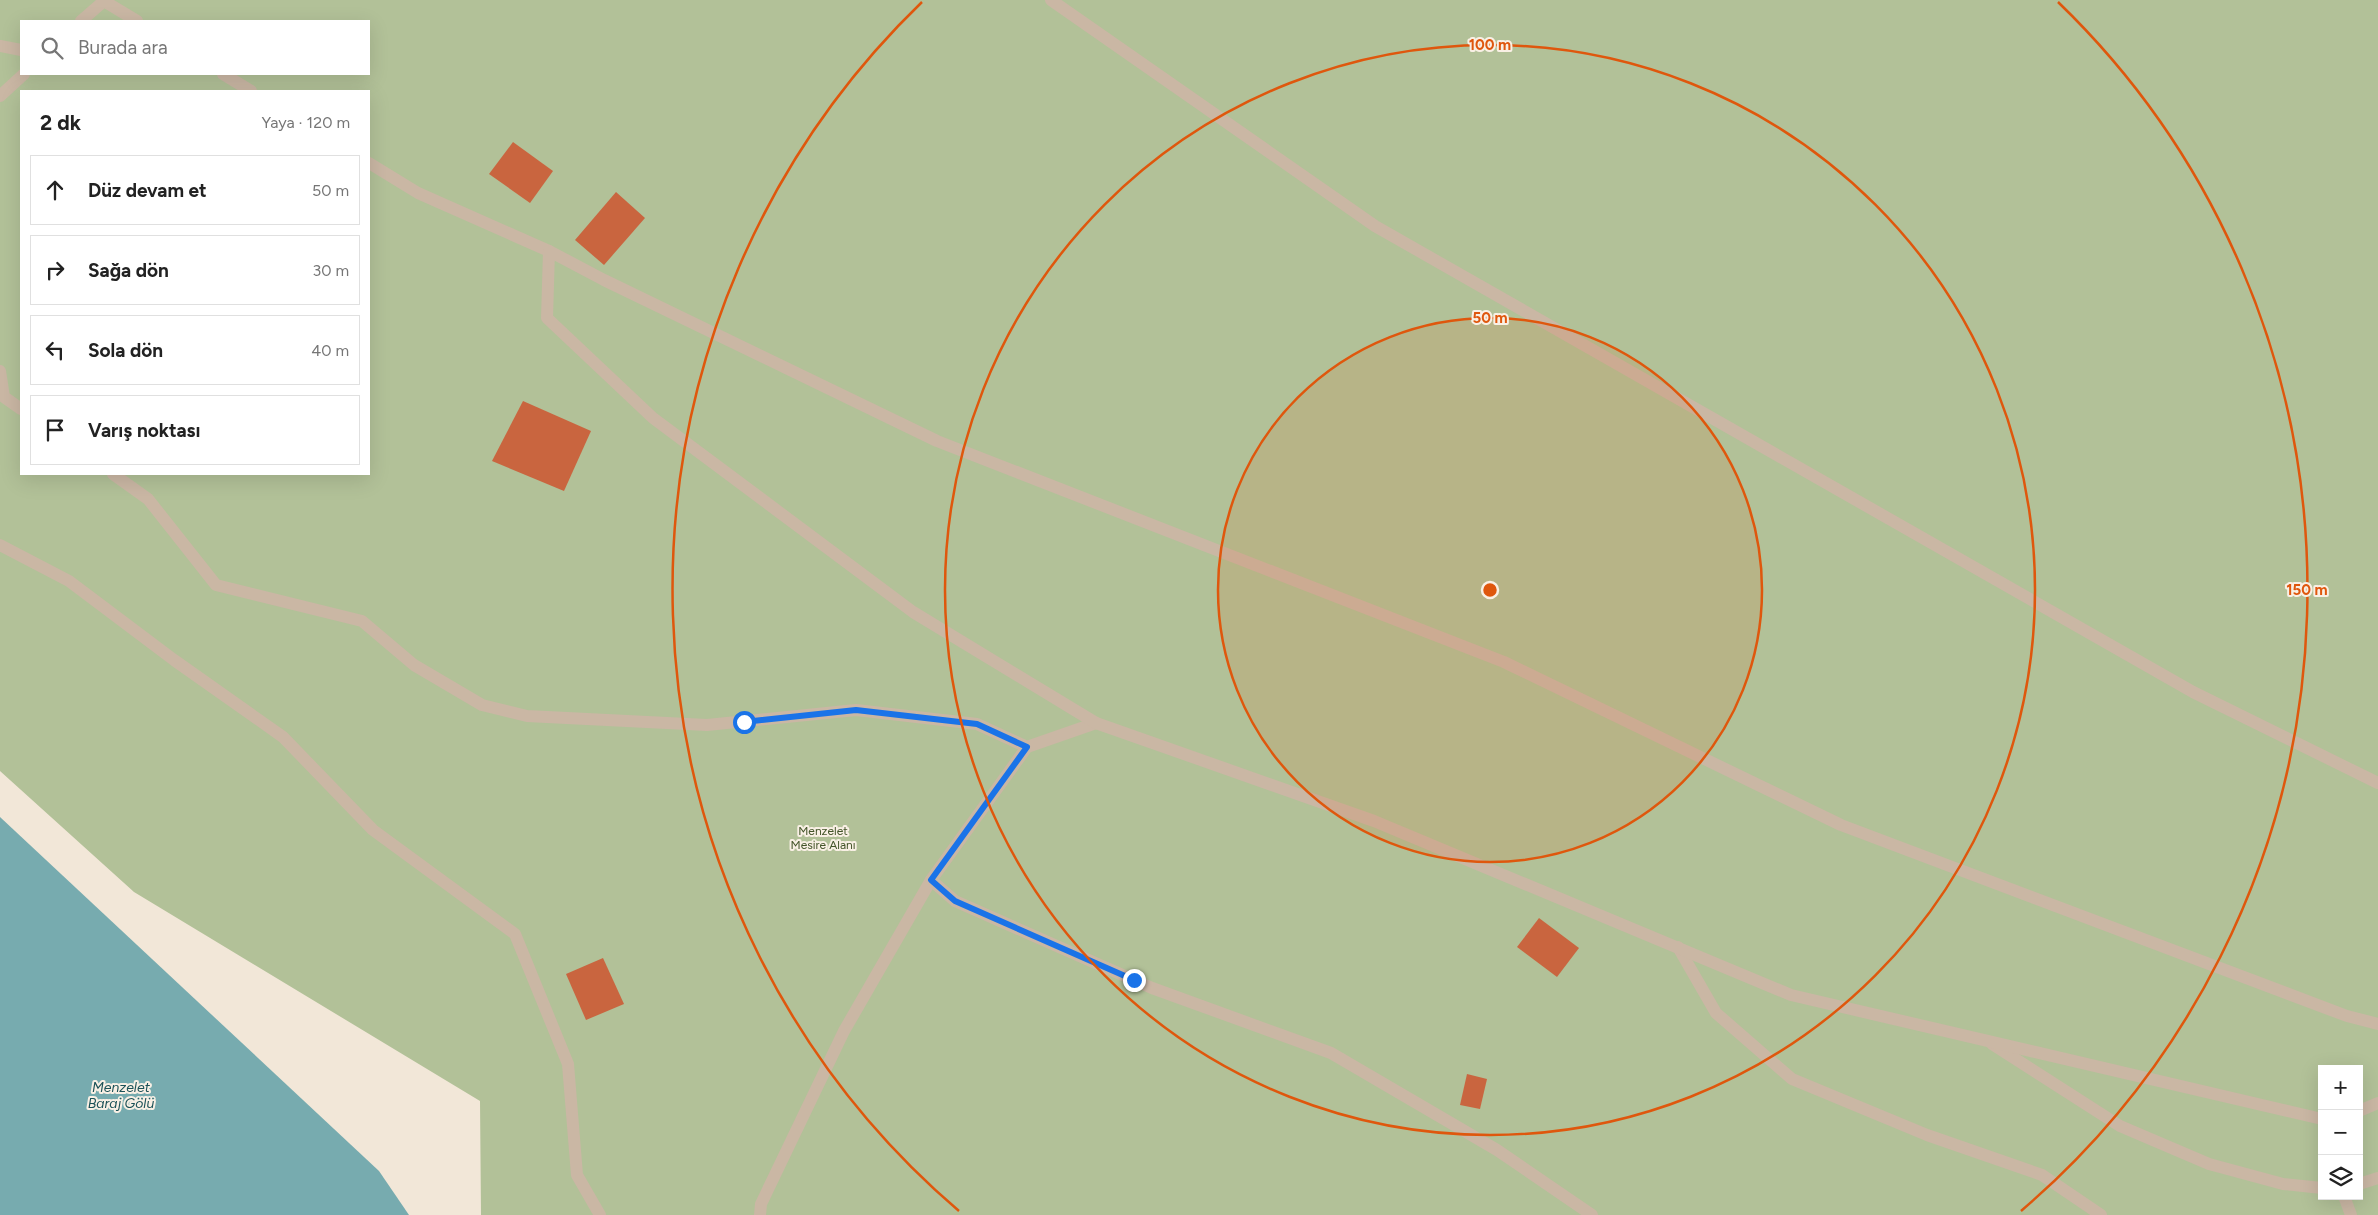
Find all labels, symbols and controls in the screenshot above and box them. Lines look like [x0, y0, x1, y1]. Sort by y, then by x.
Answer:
search box [20, 20, 370, 75]
icon: search [38, 34, 66, 62]
text: Burada ara [78, 36, 168, 59]
text: 100 m [1469, 36, 1511, 54]
text: 2 dk [40, 110, 81, 135]
text: Yaya · 120 m [262, 113, 350, 132]
icon: ahead [41, 176, 69, 204]
text: Düz devam et [88, 179, 207, 202]
text: 50 m [312, 181, 349, 200]
icon: right [41, 256, 69, 284]
text: Sağa dön [88, 259, 169, 282]
text: 30 m [312, 261, 349, 280]
text: 50 m [1472, 309, 1508, 327]
icon: left [41, 336, 69, 364]
text: Sola dön [88, 339, 163, 362]
text: 40 m [311, 341, 349, 360]
icon: arrive [41, 416, 69, 444]
text: Varış noktası [88, 419, 200, 442]
centre of rings [1481, 581, 1499, 599]
text: 150 m [2286, 581, 2328, 599]
route start [733, 711, 756, 734]
park label: Menzelet Mesire Alanı [790, 824, 856, 852]
route end [1123, 969, 1146, 992]
map controls [2318, 1065, 2363, 1200]
button: + [2318, 1065, 2363, 1110]
water label: Menzelet Baraj Gölü [88, 1079, 154, 1112]
button: − [2318, 1110, 2363, 1155]
button: layers [2318, 1155, 2363, 1200]

